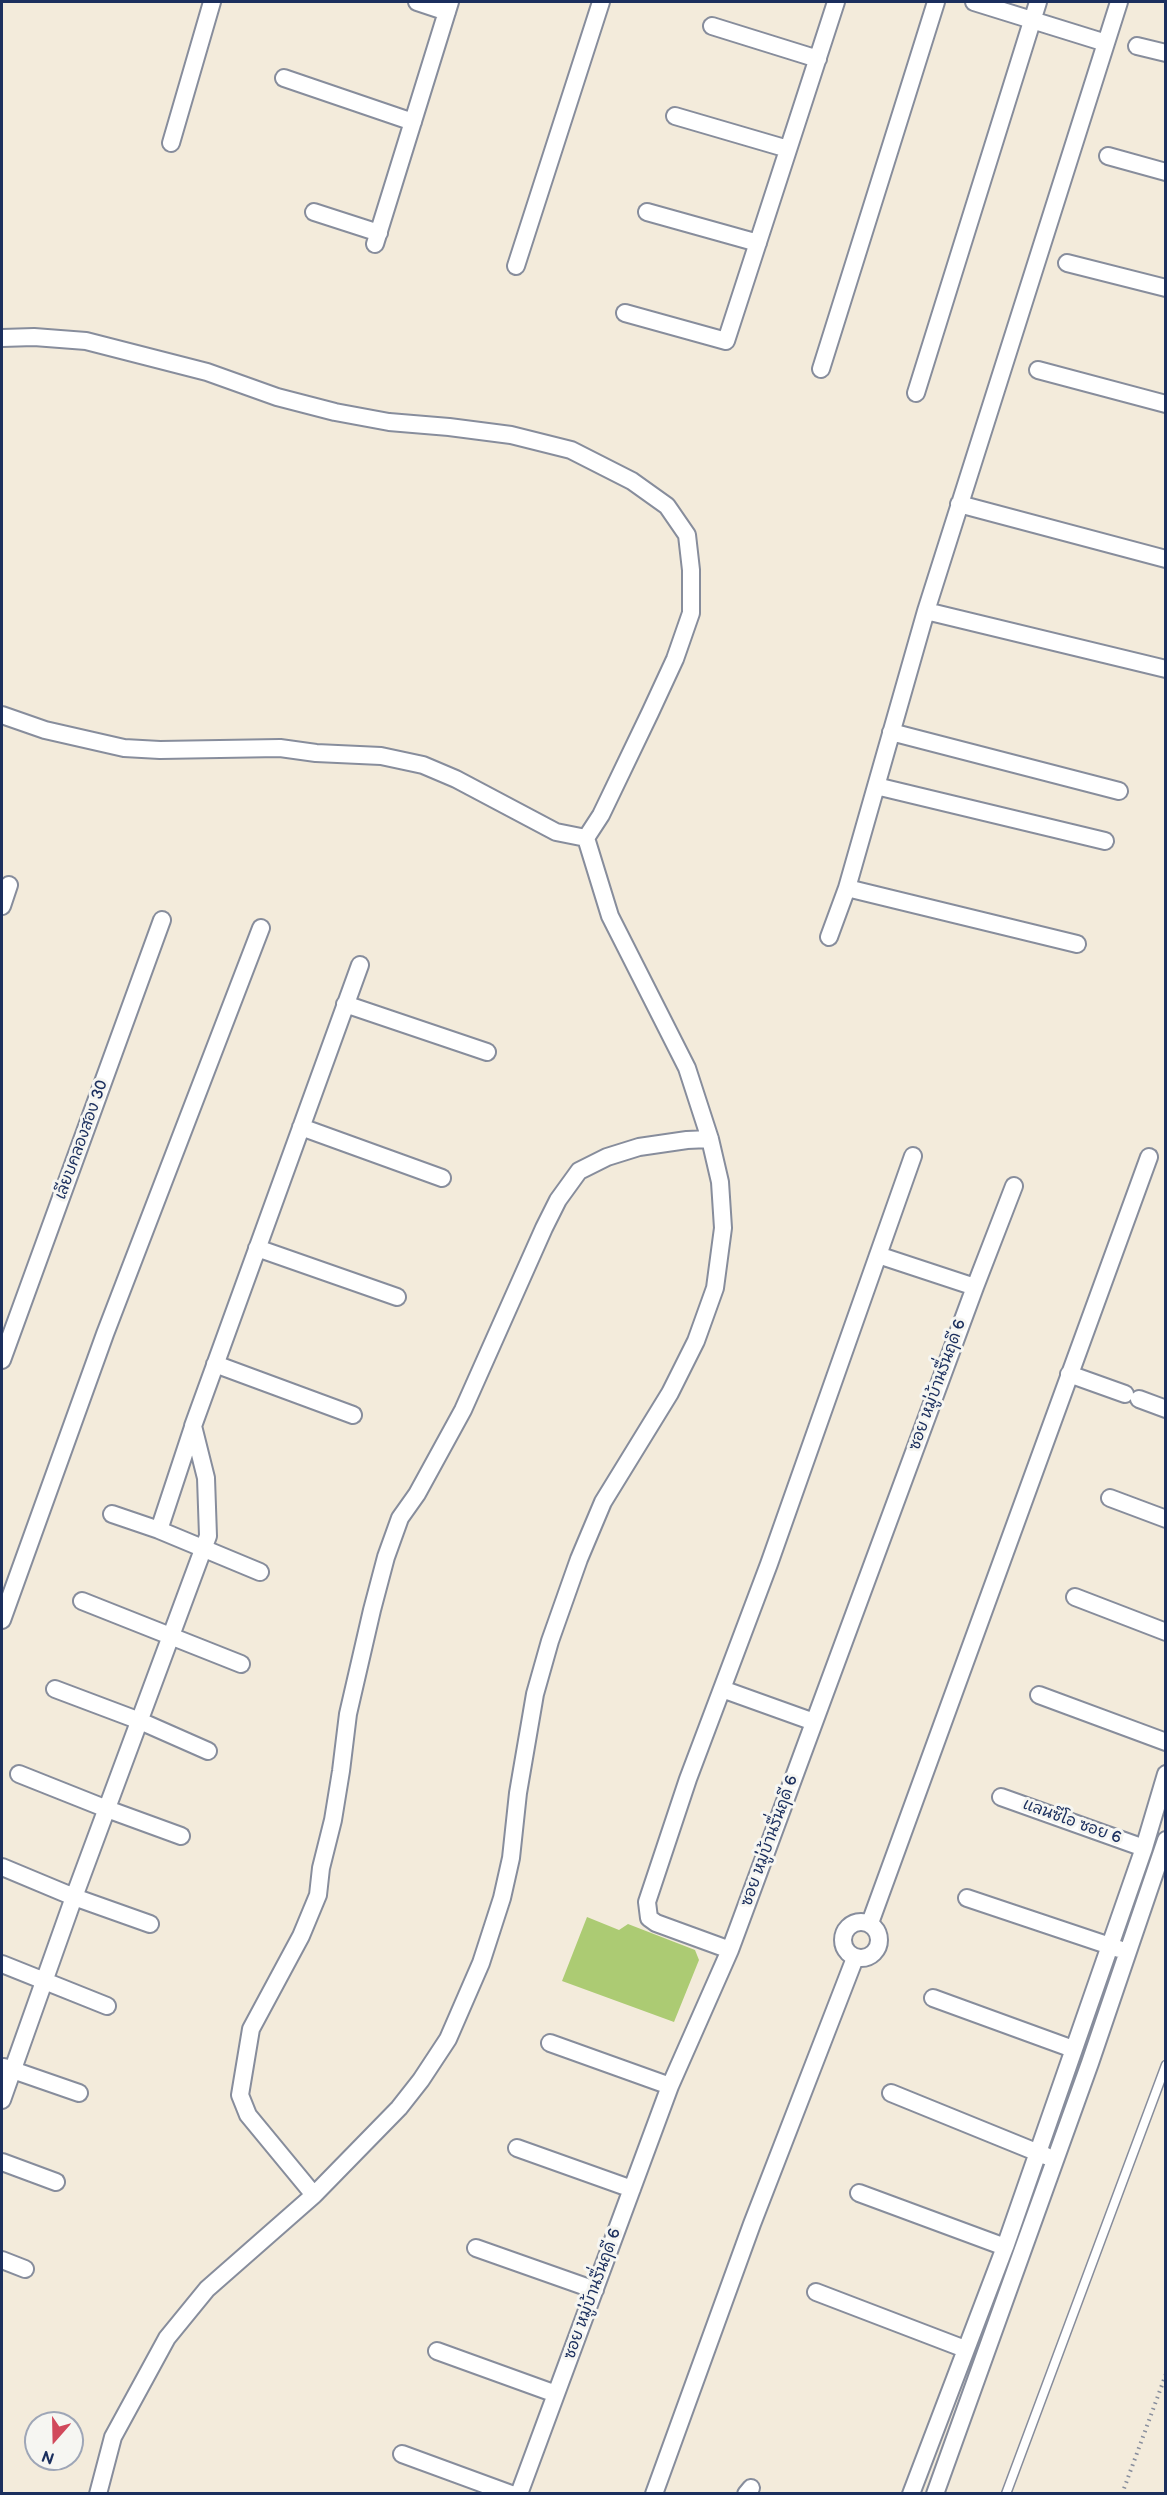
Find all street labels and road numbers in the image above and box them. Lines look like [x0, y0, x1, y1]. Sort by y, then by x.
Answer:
street label: เลียบคลองสอง 30 [52, 1078, 112, 1202]
street label: ซอย หมู่บ้านรื่นฤดี 6 [905, 1317, 971, 1453]
street label: ซอย หมู่บ้านรื่นฤดี 6 [737, 1773, 803, 1909]
street label: แลนซีโอ ซอย 6 [1020, 1795, 1124, 1849]
street label: ซอย หมู่บ้านรื่นฤดี 6 [560, 2226, 626, 2362]

